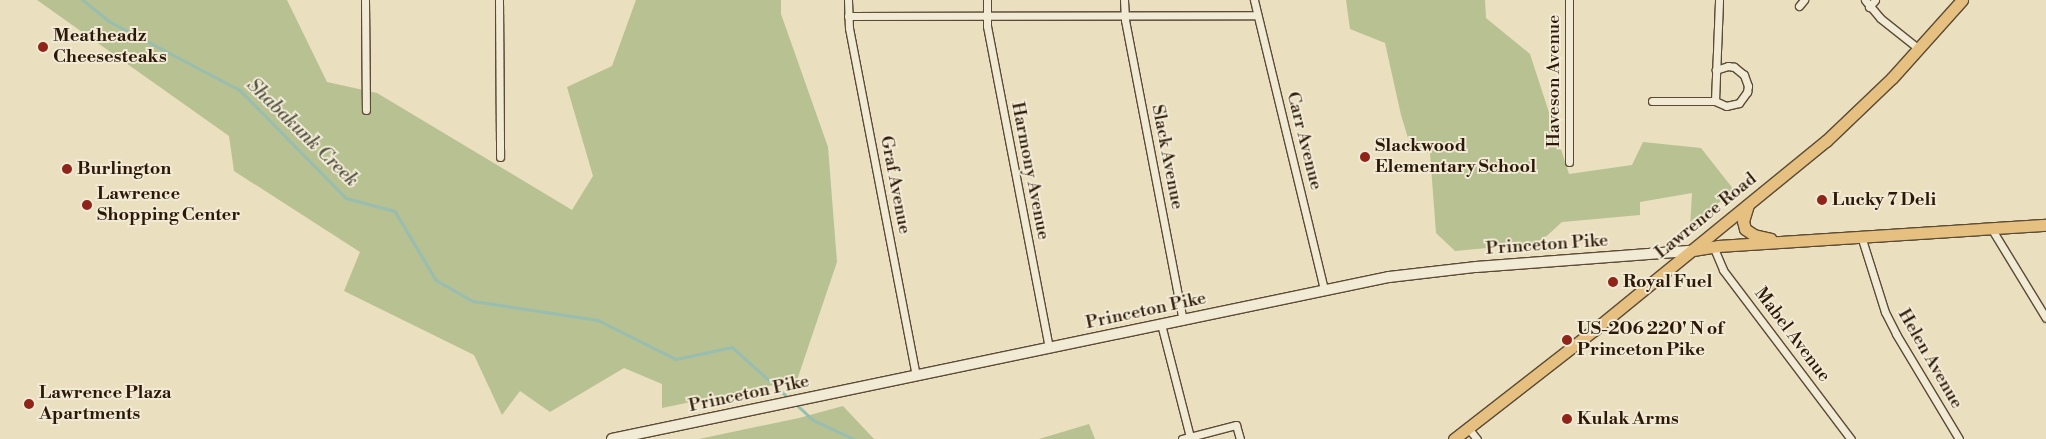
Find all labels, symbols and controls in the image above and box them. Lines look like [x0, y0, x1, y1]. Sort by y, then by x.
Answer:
street label: Haveson Avenue [1543, 15, 1565, 147]
place label: Meatheadz Cheesesteaks [53, 26, 167, 68]
marker: Meatheadz Cheesesteaks [37, 41, 49, 53]
water label: Shabakunk Creek [242, 74, 362, 192]
street label: Carr Avenue [1281, 90, 1327, 192]
street label: Harmony Avenue [1006, 100, 1054, 242]
street label: Slack Avenue [1146, 103, 1188, 211]
street label: Graf Avenue [875, 134, 915, 236]
place label: Slackwood Elementary School [1375, 136, 1536, 178]
marker: Slackwood Elementary School [1359, 151, 1371, 163]
place label: Burlington [77, 158, 171, 180]
marker: Burlington [61, 163, 73, 175]
street label: Lawrence Road [1651, 168, 1761, 264]
place label: Lawrence Shopping Center [97, 184, 240, 226]
place label: Lucky 7 Deli [1832, 189, 1936, 211]
marker: Lucky 7 Deli [1816, 194, 1828, 206]
marker: Lawrence Shopping Center [81, 199, 93, 211]
street label: Princeton Pike [1485, 230, 1609, 260]
place label: Royal Fuel [1623, 271, 1712, 293]
marker: Royal Fuel [1607, 276, 1619, 288]
street label: Mabel Avenue [1749, 283, 1835, 387]
street label: Princeton Pike [1084, 288, 1208, 334]
street label: Helen Avenue [1893, 305, 1967, 413]
place label: US-206 220' N of Princeton Pike [1577, 319, 1723, 362]
marker: US-206 220' N of Princeton Pike [1561, 334, 1573, 346]
street label: Princeton Pike [687, 371, 811, 417]
place label: Lawrence Plaza Apartments [39, 383, 172, 426]
marker: Lawrence Plaza Apartments [23, 398, 35, 410]
place label: Kulak Arms [1577, 408, 1679, 430]
marker: Kulak Arms [1561, 413, 1573, 425]

